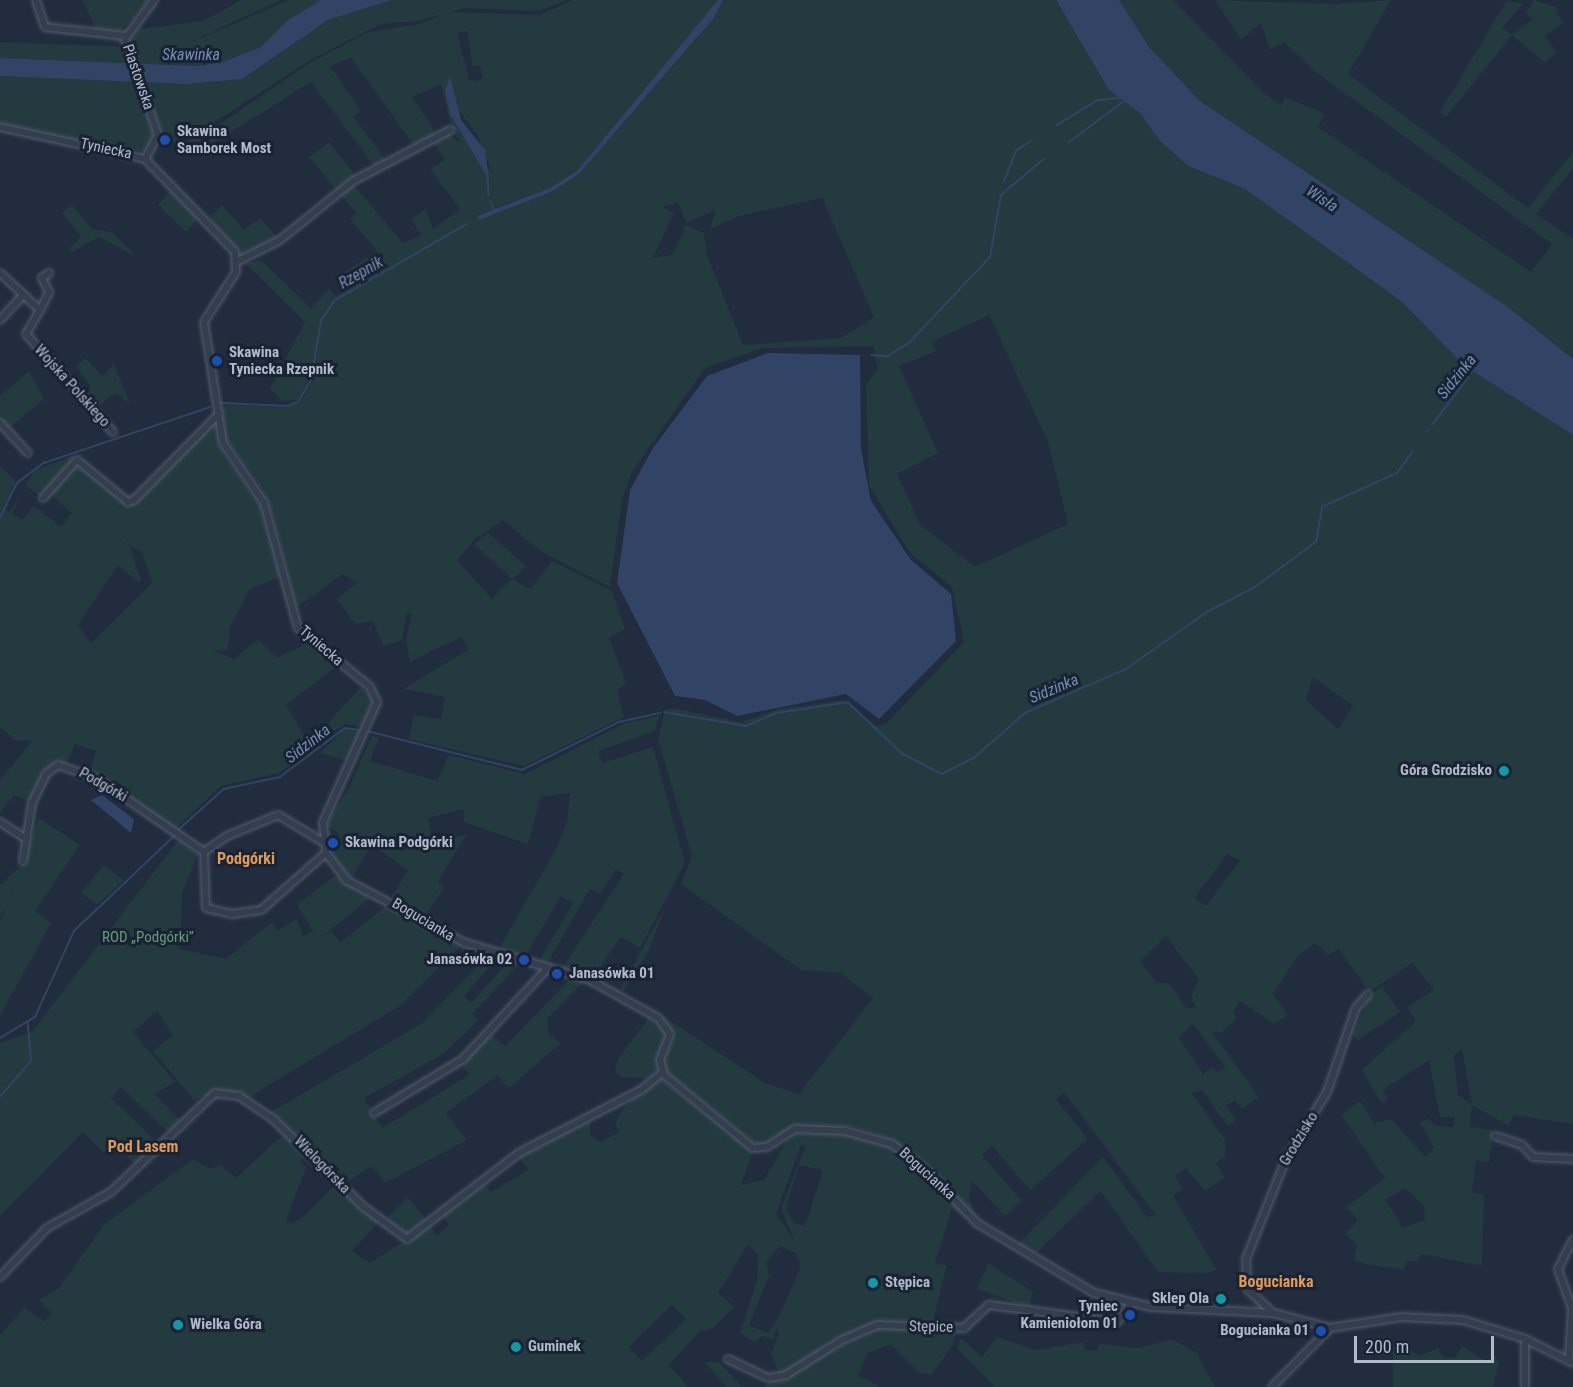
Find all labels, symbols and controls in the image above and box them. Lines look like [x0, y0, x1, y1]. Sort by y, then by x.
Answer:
street label: Piastowska [118, 42, 158, 112]
water label: Skawinka [162, 45, 220, 65]
place label: Skawina Samborek Most [177, 122, 271, 157]
marker: Skawina Samborek Most [158, 133, 172, 147]
street label: Tyniecka [79, 135, 133, 163]
water label: Wisła [1303, 182, 1341, 216]
water label: Rzepnik [335, 253, 387, 293]
street label: Wojska Polskiego [30, 341, 114, 431]
place label: Skawina Tyniecka Rzepnik [229, 343, 334, 378]
water label: Sidzinka [1433, 351, 1481, 403]
marker: Skawina Tyniecka Rzepnik [210, 354, 224, 368]
street label: Tyniecka [295, 622, 347, 670]
water label: Sidzinka [1026, 670, 1082, 708]
water label: Sidzinka [282, 721, 334, 767]
place label: Góra Grodzisko [1400, 762, 1492, 780]
street label: Podgórki [76, 764, 130, 806]
marker: Góra Grodzisko [1497, 764, 1511, 778]
place label: Skawina Podgórki [345, 834, 453, 852]
marker: Skawina Podgórki [326, 836, 340, 850]
district label: Podgórki [217, 849, 275, 869]
street label: Bogucianka [389, 894, 457, 946]
park label: ROD „Podgórki” [102, 929, 194, 947]
place label: Janasówka 02 [426, 951, 512, 969]
marker: Janasówka 02 [517, 953, 531, 967]
place label: Janasówka 01 [569, 965, 655, 983]
marker: Janasówka 01 [550, 967, 564, 981]
street label: Grodzisko [1276, 1109, 1322, 1169]
street label: Wielogórska [290, 1132, 354, 1198]
district label: Pod Lasem [108, 1137, 178, 1157]
street label: Bogucianka [895, 1144, 959, 1204]
district label: Bogucianka [1239, 1272, 1313, 1292]
place label: Stępica [885, 1274, 930, 1292]
marker: Stępica [866, 1276, 880, 1290]
place label: Sklep Ola [1152, 1290, 1209, 1308]
marker: Sklep Ola [1214, 1292, 1228, 1306]
place label: Tyniec Kamieniołom 01 [1020, 1297, 1118, 1332]
marker: Tyniec Kamieniołom 01 [1123, 1308, 1137, 1322]
place label: Wielka Góra [190, 1316, 262, 1334]
marker: Wielka Góra [171, 1318, 185, 1332]
street label: Stępice [909, 1318, 953, 1336]
place label: Bogucianka 01 [1220, 1322, 1309, 1340]
marker: Bogucianka 01 [1314, 1324, 1328, 1338]
scale bar [1357, 1324, 1496, 1362]
text: 200 m [1365, 1336, 1409, 1357]
place label: Guminek [528, 1338, 581, 1356]
marker: Guminek [509, 1340, 523, 1354]

